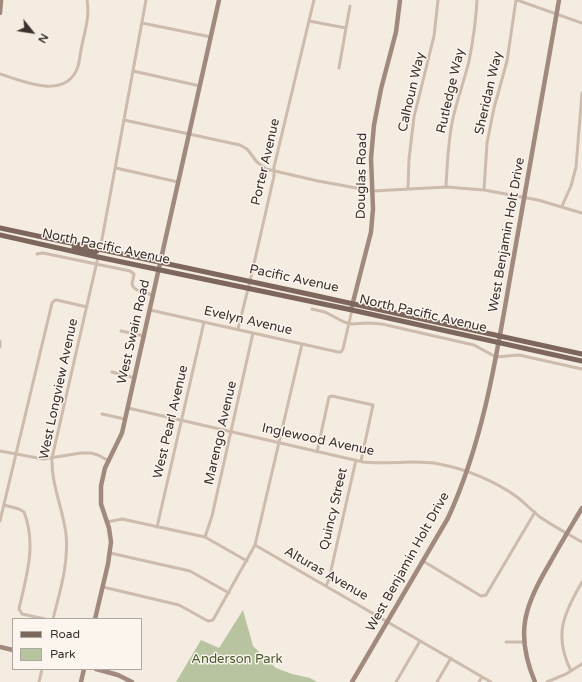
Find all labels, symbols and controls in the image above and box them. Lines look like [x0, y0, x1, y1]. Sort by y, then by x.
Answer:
north arrow [12, 12, 52, 52]
text: N [35, 31, 51, 45]
street label: Rutledge Way [434, 47, 468, 135]
street label: Sheridan Way [472, 50, 506, 136]
street label: Calhoun Way [395, 51, 429, 133]
street label: Porter Avenue [248, 117, 284, 207]
street label: Douglas Road [353, 133, 371, 219]
street label: West Benjamin Holt Drive [486, 156, 528, 314]
street label: North Pacific Avenue [41, 226, 171, 268]
street label: Pacific Avenue [248, 262, 340, 296]
street label: West Swain Road [114, 278, 154, 386]
street label: North Pacific Avenue [358, 292, 488, 336]
street label: Evelyn Avenue [202, 303, 294, 339]
street label: West Longview Avenue [36, 317, 82, 461]
street label: West Pearl Avenue [150, 364, 192, 480]
street label: Marengo Avenue [201, 380, 241, 486]
street label: Inglewood Avenue [260, 420, 376, 460]
street label: Quincy Street [317, 466, 351, 552]
street label: West Benjamin Holt Drive [363, 490, 453, 634]
street label: Alturas Avenue [281, 544, 371, 604]
legend [12, 618, 142, 670]
text: Road [50, 627, 80, 641]
text: Park [50, 647, 76, 661]
park label: Anderson Park [191, 652, 283, 668]

